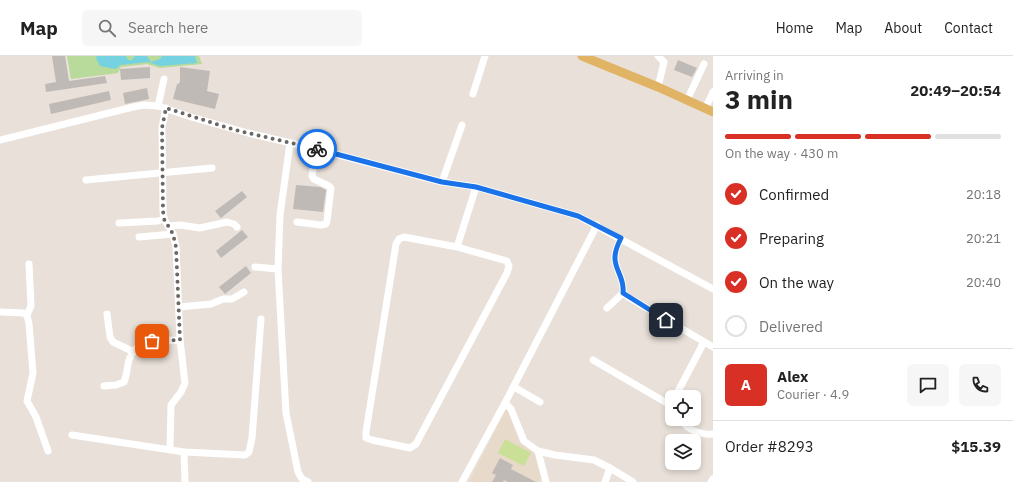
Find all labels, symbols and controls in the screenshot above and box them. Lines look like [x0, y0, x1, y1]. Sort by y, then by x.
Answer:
search box [82, 10, 362, 46]
text: Map [20, 16, 58, 40]
icon: search [96, 17, 118, 39]
text: Search here [128, 18, 208, 37]
text: Home [776, 19, 813, 37]
text: Map [835, 19, 862, 37]
text: About [884, 19, 922, 37]
text: Contact [944, 19, 993, 37]
text: Arriving in [725, 67, 784, 84]
text: 20:49–20:54 [910, 81, 1001, 100]
text: 3 min [725, 82, 793, 116]
courier [297, 129, 337, 169]
icon: bike [306, 138, 328, 160]
text: On the way · 430 m [725, 145, 838, 162]
icon: check [725, 183, 747, 205]
text: Confirmed [759, 185, 829, 204]
text: 20:18 [966, 186, 1001, 203]
icon: check [725, 227, 747, 249]
text: Preparing [759, 229, 824, 248]
text: 20:21 [966, 230, 1001, 247]
icon: check [725, 271, 747, 293]
text: On the way [759, 273, 834, 292]
text: 20:40 [966, 274, 1001, 291]
pin [649, 303, 683, 337]
icon: home [655, 309, 677, 331]
text: Delivered [759, 317, 823, 336]
pin [135, 324, 169, 358]
icon: bag [141, 330, 163, 352]
button: chat [907, 364, 949, 406]
button: phone [959, 364, 1001, 406]
text: Alex [777, 367, 808, 386]
text: A [741, 375, 751, 394]
text: Courier · 4.9 [777, 386, 849, 403]
map controls [665, 390, 701, 470]
button: locate [665, 390, 701, 426]
button: layers [665, 434, 701, 470]
text: Order #8293 [725, 437, 814, 456]
text: $15.39 [951, 437, 1001, 456]

